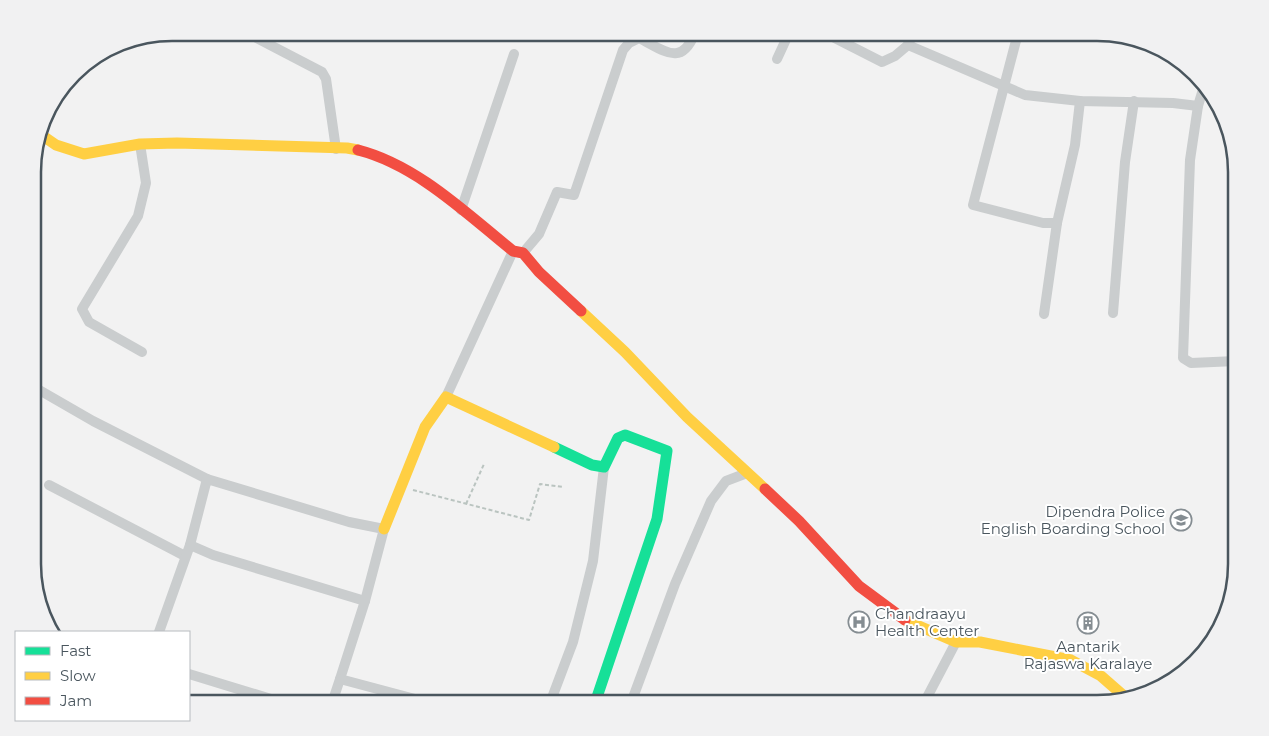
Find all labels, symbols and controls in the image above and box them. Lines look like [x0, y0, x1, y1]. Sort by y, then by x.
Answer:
place label: Dipendra Police English Boarding School [981, 502, 1165, 538]
school or university icon: Dipendra Police English Boarding School [1169, 508, 1193, 532]
place label: Chandraayu Health Center [875, 604, 979, 640]
hospital icon: Chandraayu Health Center [847, 610, 871, 634]
building icon: Aantarik Rajaswa Karalaye [1076, 611, 1100, 635]
legend [15, 631, 190, 721]
place label: Aantarik Rajaswa Karalaye [1024, 637, 1152, 673]
text: Fast [60, 641, 91, 660]
text: Slow [60, 666, 96, 685]
text: Jam [59, 691, 92, 710]

